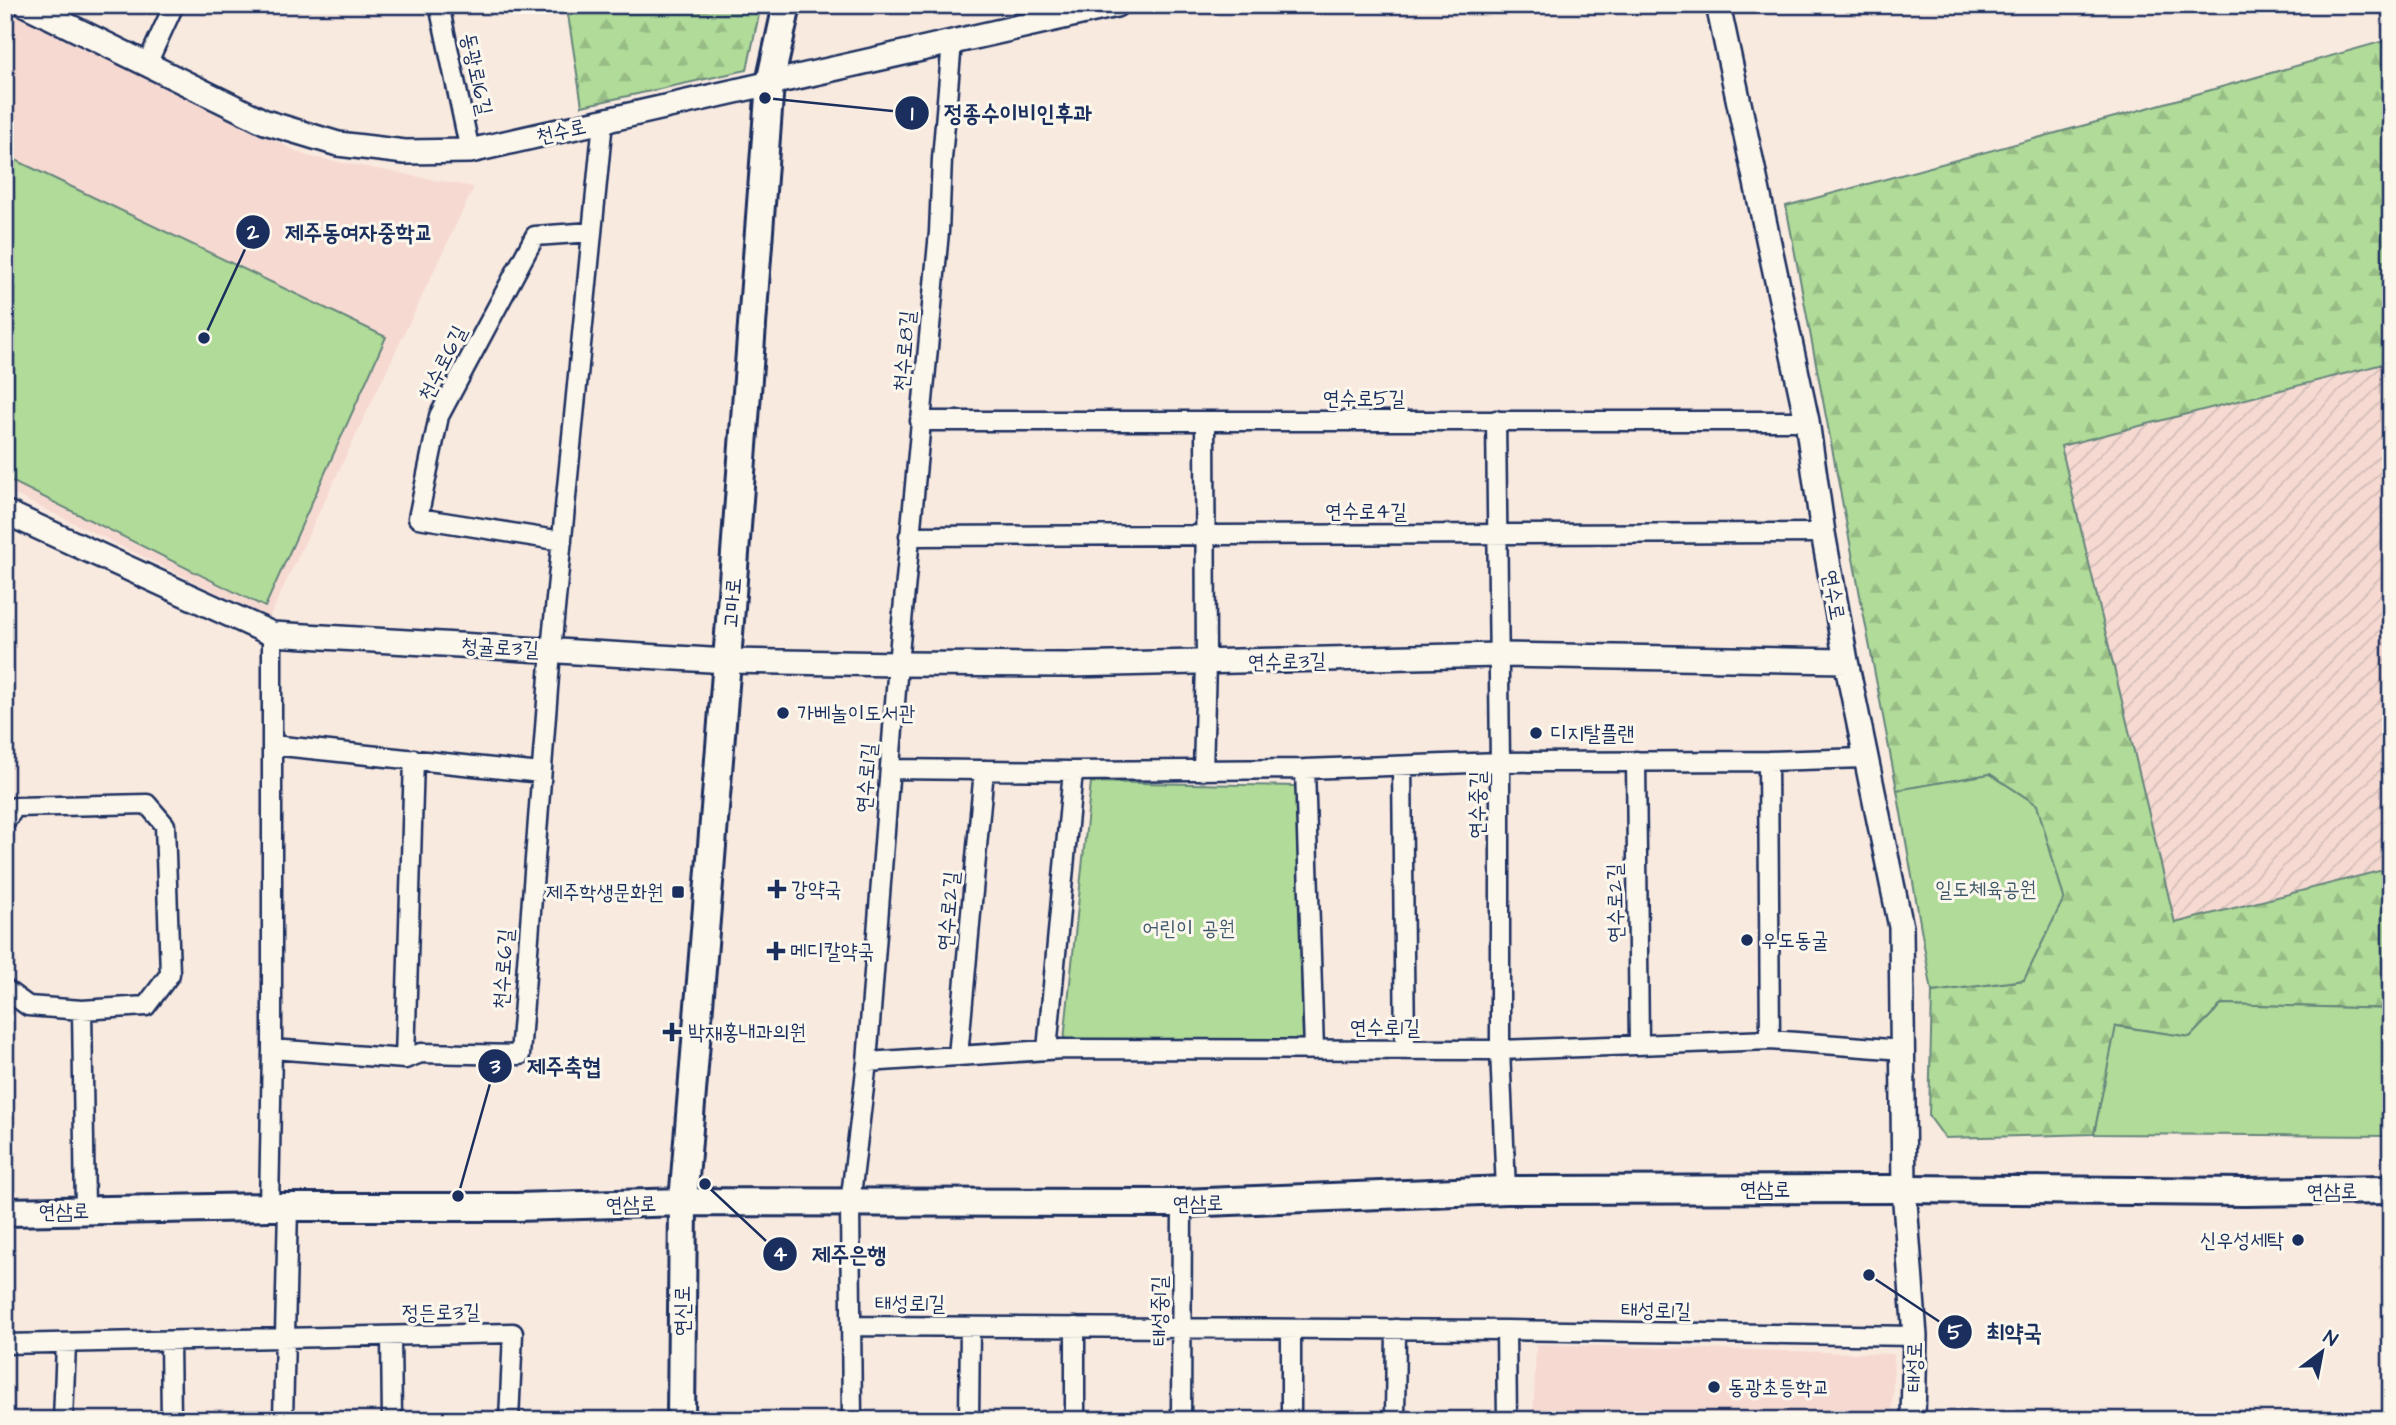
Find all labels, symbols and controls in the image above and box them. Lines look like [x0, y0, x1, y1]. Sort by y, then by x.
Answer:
street label: 동광로16길 [454, 30, 499, 118]
callout: 정종수이비인후과 [895, 91, 1106, 135]
text: 정종수이비인후과 [944, 98, 1093, 130]
text: 1 [911, 99, 914, 128]
street label: 천수로 [533, 112, 589, 151]
callout: 제주동여자중학교 [236, 210, 447, 254]
text: 제주동여자중학교 [285, 217, 433, 249]
text: 2 [246, 218, 260, 247]
street label: 천수로8길 [887, 309, 922, 393]
street label: 천수로6길 [411, 321, 474, 406]
street label: 연수로5길 [1323, 384, 1405, 413]
street label: 연수로4길 [1325, 497, 1407, 526]
street label: 연수로 [1815, 568, 1852, 623]
street label: 고마로 [716, 577, 749, 629]
street label: 청귤로3길 [460, 631, 540, 664]
street label: 연수로3길 [1248, 646, 1326, 677]
place label: 가베놀이도서관 [797, 699, 915, 728]
marker: 가베놀이도서관 [775, 705, 791, 721]
place label: 디지탈플랜 [1550, 719, 1635, 748]
marker: 디지탈플랜 [1528, 725, 1544, 741]
street label: 연수로1길 [849, 742, 884, 814]
street label: 연수중길 [1463, 771, 1492, 839]
street label: 연수로2길 [1600, 863, 1631, 943]
street label: 연수로2길 [931, 870, 966, 952]
place label: 강약국 [791, 875, 842, 904]
park label: 일도체육공원 [1935, 875, 2037, 904]
place label: 제주학생문화원 [546, 878, 664, 907]
marker: 강약국 [769, 881, 785, 897]
marker: 제주학생문화원 [670, 884, 686, 900]
park label: 어린이 공원 [1143, 914, 1235, 943]
place label: 우도동굴 [1761, 926, 1829, 955]
street label: 천수로6길 [486, 928, 521, 1010]
marker: 우도동굴 [1739, 932, 1755, 948]
place label: 메디칼약국 [790, 937, 875, 966]
marker: 메디칼약국 [768, 943, 784, 959]
street label: 연수로1길 [1350, 1013, 1420, 1042]
place label: 박재홍내과의원 [688, 1018, 806, 1047]
marker: 박재홍내과의원 [662, 1022, 682, 1042]
callout: 제주축협 [478, 1044, 615, 1088]
text: 제주축협 [527, 1051, 601, 1083]
text: 3 [489, 1052, 501, 1081]
street label: 연삼로 [1740, 1175, 1790, 1204]
street label: 연삼로 [2306, 1177, 2358, 1206]
street label: 연삼로 [605, 1189, 657, 1220]
street label: 연삼로 [1172, 1189, 1224, 1218]
street label: 연삼로 [38, 1197, 90, 1226]
place label: 신우성세탁 [2200, 1226, 2284, 1255]
callout: 제주은행 [763, 1232, 900, 1276]
marker: 신우성세탁 [2290, 1232, 2306, 1248]
text: 제주은행 [812, 1239, 886, 1271]
text: 4 [773, 1240, 788, 1269]
street label: 태성중1길 [1145, 1276, 1174, 1346]
street label: 연신로 [668, 1286, 697, 1336]
street label: 태성로1길 [875, 1289, 945, 1318]
street label: 태성로1길 [1621, 1295, 1691, 1326]
street label: 정든로3길 [402, 1297, 480, 1328]
callout: 최약국 [1937, 1310, 2056, 1354]
north arrow [2288, 1316, 2358, 1386]
text: 최약국 [1986, 1317, 2042, 1349]
text: 5 [1948, 1318, 1964, 1347]
text: N [2318, 1324, 2342, 1354]
street label: 태성로 [1900, 1341, 1929, 1393]
place label: 동광초등학교 [1728, 1373, 1829, 1402]
marker: 동광초등학교 [1706, 1379, 1722, 1395]

